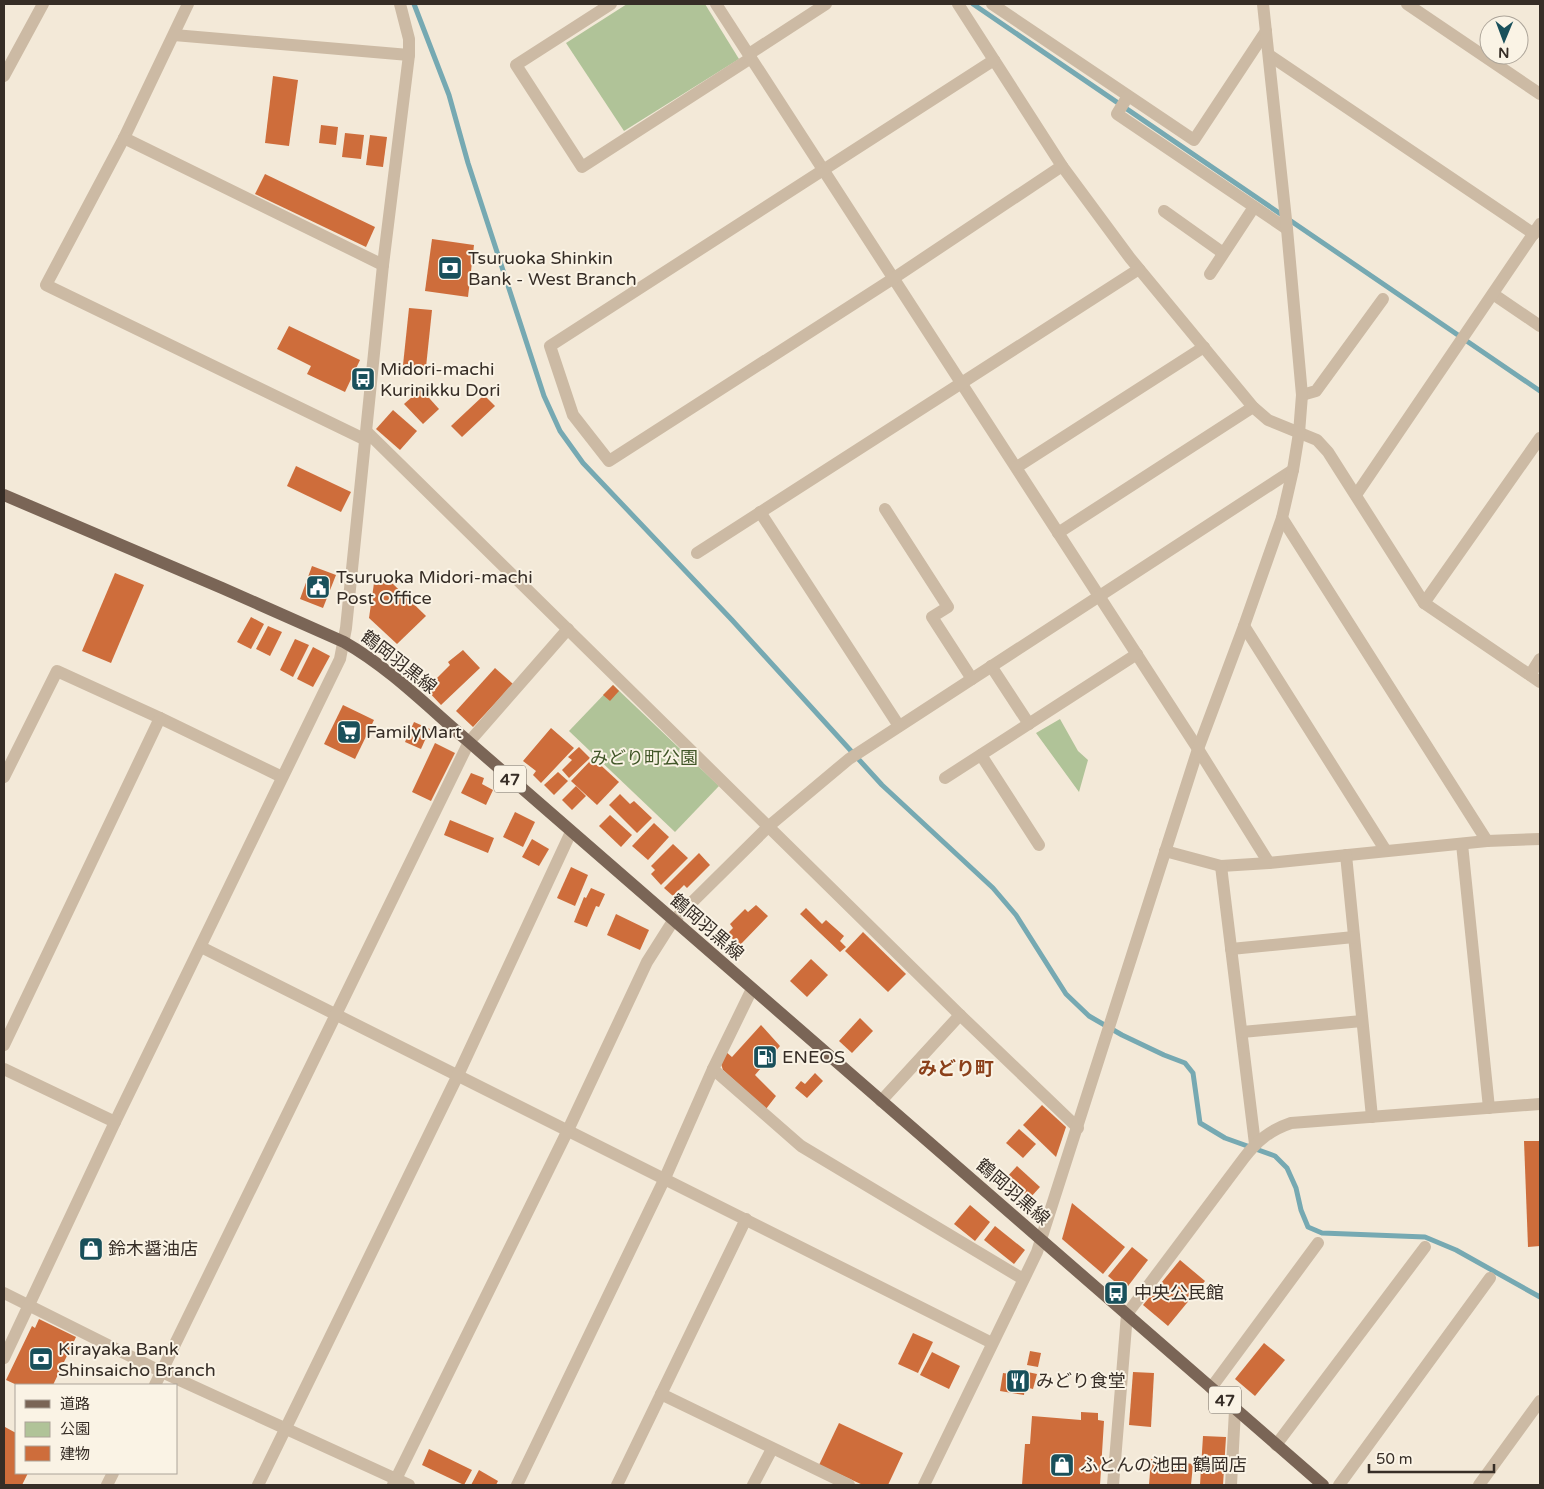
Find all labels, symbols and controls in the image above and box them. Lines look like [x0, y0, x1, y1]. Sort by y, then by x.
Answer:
north arrow [1479, 15, 1529, 65]
text: N [1498, 44, 1510, 61]
place label: Tsuruoka Shinkin Bank - West Branch [468, 247, 637, 290]
bank icon: Tsuruoka Shinkin Bank - West Branch [437, 255, 463, 281]
place label: Midori-machi Kurinikku Dori [380, 358, 501, 401]
bus stop icon: Midori-machi Kurinikku Dori [350, 366, 376, 392]
place label: Tsuruoka Midori-machi Post Office [336, 566, 533, 609]
public building icon: Tsuruoka Midori-machi Post Office [305, 574, 331, 600]
street label: 鶴岡羽黒線 [357, 626, 441, 698]
supermarket icon: FamilyMart [336, 719, 362, 745]
place label: FamilyMart [366, 721, 462, 743]
park label: みどり町公園 [590, 747, 698, 769]
road number: 47 [494, 766, 526, 792]
street label: 鶴岡羽黒線 [666, 889, 748, 965]
fuel station icon: ENEOS [752, 1044, 778, 1070]
place label: ENEOS [782, 1046, 845, 1068]
district label: みどり町 [918, 1058, 994, 1080]
street label: 鶴岡羽黒線 [972, 1154, 1054, 1230]
shop icon: 鈴木醤油店 [78, 1236, 104, 1262]
place label: 鈴木醤油店 [108, 1238, 198, 1260]
bus stop icon: 中央公民館 [1103, 1280, 1129, 1306]
place label: 中央公民館 [1134, 1282, 1224, 1304]
place label: Kirayaka Bank Shinsaicho Branch [58, 1338, 216, 1381]
bank icon: Kirayaka Bank Shinsaicho Branch [28, 1346, 54, 1372]
restaurant icon: みどり食堂 [1005, 1368, 1031, 1394]
place label: みどり食堂 [1036, 1370, 1126, 1392]
legend [15, 1384, 178, 1474]
road number: 47 [1209, 1386, 1241, 1414]
text: 道路 [60, 1395, 90, 1413]
text: 公園 [60, 1420, 90, 1438]
scale bar [1369, 1442, 1494, 1474]
text: 建物 [60, 1445, 90, 1463]
text: 50 m [1376, 1450, 1413, 1468]
shop icon: ふとんの池田 鶴岡店 [1049, 1452, 1075, 1478]
place label: ふとんの池田 鶴岡店 [1080, 1454, 1247, 1476]

